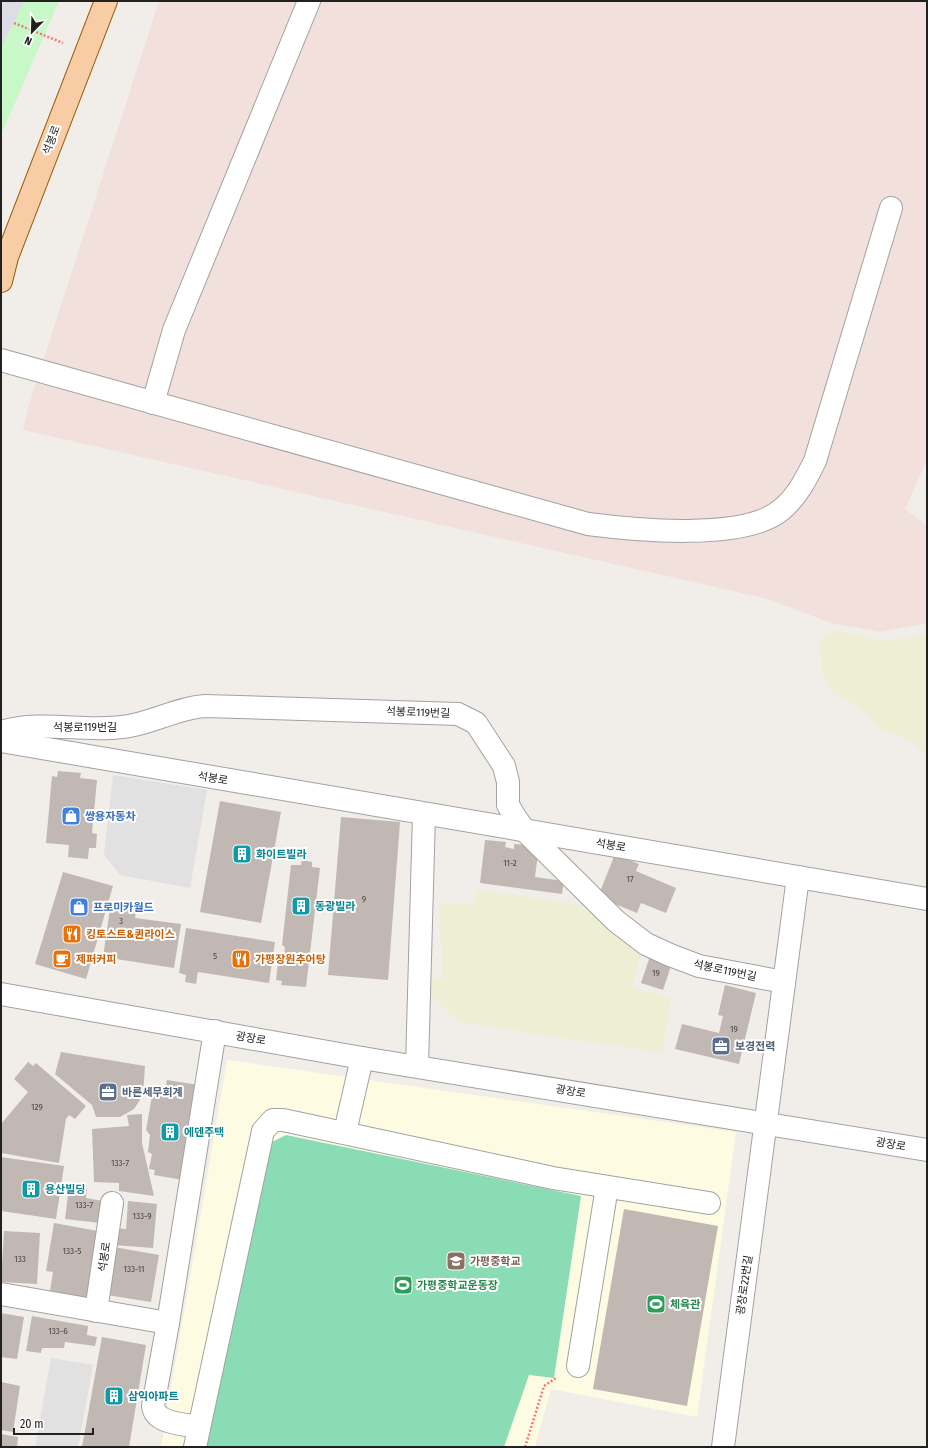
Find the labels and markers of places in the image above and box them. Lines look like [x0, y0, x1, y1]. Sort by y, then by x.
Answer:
shop icon: 쌍용자동차 [60, 805, 82, 827]
place label: 쌍용자동차 [85, 810, 136, 823]
building icon: 화이트빌라 [231, 843, 253, 865]
place label: 화이트빌라 [256, 848, 307, 861]
building icon: 동광빌라 [290, 895, 312, 917]
shop icon: 프로미카월드 [68, 896, 90, 918]
place label: 동광빌라 [315, 900, 355, 913]
place label: 프로미카월드 [93, 901, 154, 914]
restaurant icon: 킹토스트&퀸라이스 [61, 923, 83, 945]
place label: 킹토스트&퀸라이스 [86, 928, 175, 941]
cafe icon: 제퍼커피 [51, 948, 73, 970]
restaurant icon: 가평장원추어탕 [230, 948, 252, 970]
place label: 제퍼커피 [76, 953, 116, 966]
place label: 가평장원추어탕 [255, 953, 326, 966]
office icon: 보경전력 [710, 1035, 732, 1057]
place label: 보경전력 [735, 1040, 775, 1053]
office icon: 바른세무회계 [97, 1081, 119, 1103]
place label: 바른세무회계 [122, 1086, 183, 1099]
building icon: 에덴주택 [159, 1121, 181, 1143]
place label: 에덴주택 [184, 1126, 224, 1139]
building icon: 용산빌딩 [20, 1178, 42, 1200]
place label: 용산빌딩 [45, 1183, 85, 1196]
school or university icon: 가평중학교 [445, 1250, 467, 1272]
place label: 가평중학교 [470, 1255, 521, 1268]
sports icon: 가평중학교운동장 [392, 1274, 414, 1296]
place label: 가평중학교운동장 [417, 1279, 498, 1292]
sports icon: 체육관 [645, 1293, 667, 1315]
place label: 체육관 [670, 1298, 700, 1311]
building icon: 삼익아파트 [103, 1385, 125, 1407]
place label: 삼익아파트 [128, 1390, 179, 1403]

